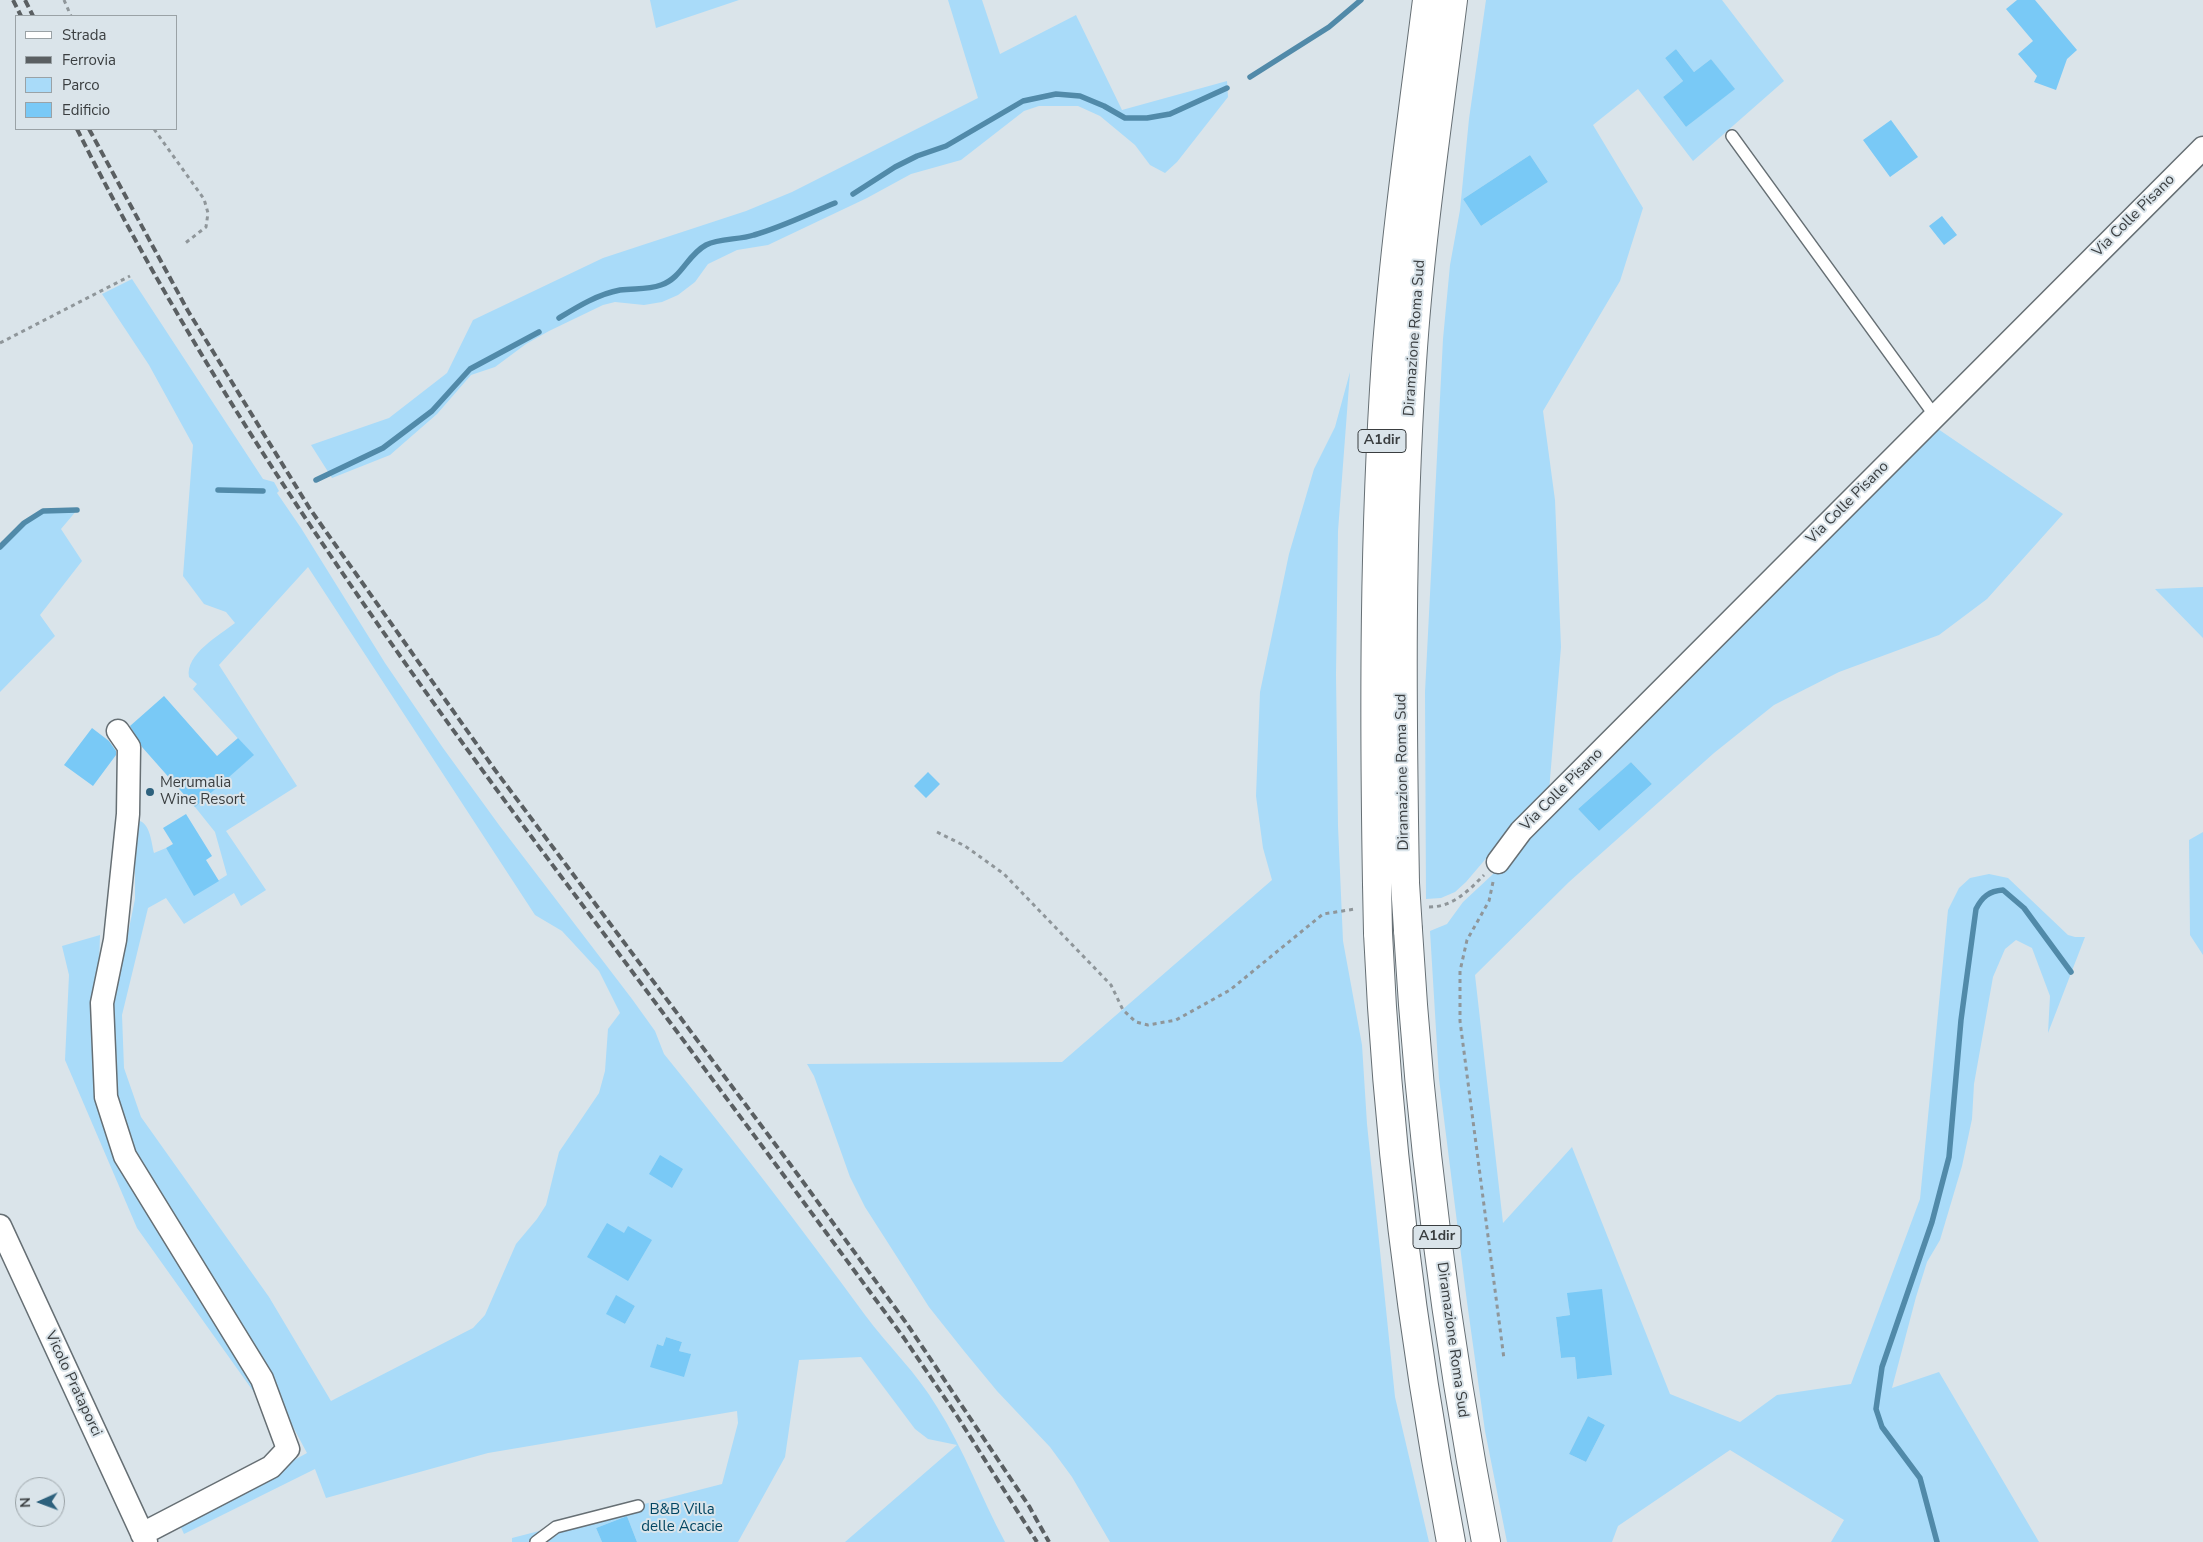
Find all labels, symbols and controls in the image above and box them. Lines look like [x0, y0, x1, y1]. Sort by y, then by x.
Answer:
legend [15, 15, 178, 130]
text: Strada [62, 25, 106, 45]
text: Ferrovia [62, 50, 116, 70]
text: Parco [62, 75, 100, 95]
text: Edificio [62, 100, 110, 120]
street label: Via Colle Pisano [2089, 171, 2179, 261]
street label: Diramazione Roma Sud [1401, 259, 1429, 417]
road number: A1dir [1358, 430, 1406, 452]
street label: Via Colle Pisano [1803, 458, 1893, 548]
street label: Diramazione Roma Sud [1393, 693, 1413, 851]
street label: Via Colle Pisano [1517, 745, 1607, 835]
place label: Merumalia Wine Resort [160, 774, 245, 809]
marker: Merumalia Wine Resort [144, 786, 156, 798]
road number: A1dir [1413, 1226, 1461, 1248]
street label: Diramazione Roma Sud [1432, 1261, 1472, 1419]
street label: Vicolo Prataporci [41, 1328, 105, 1440]
north arrow [15, 1477, 65, 1527]
text: N [16, 1497, 35, 1508]
park label: B&B Villa delle Acacie [641, 1501, 723, 1536]

